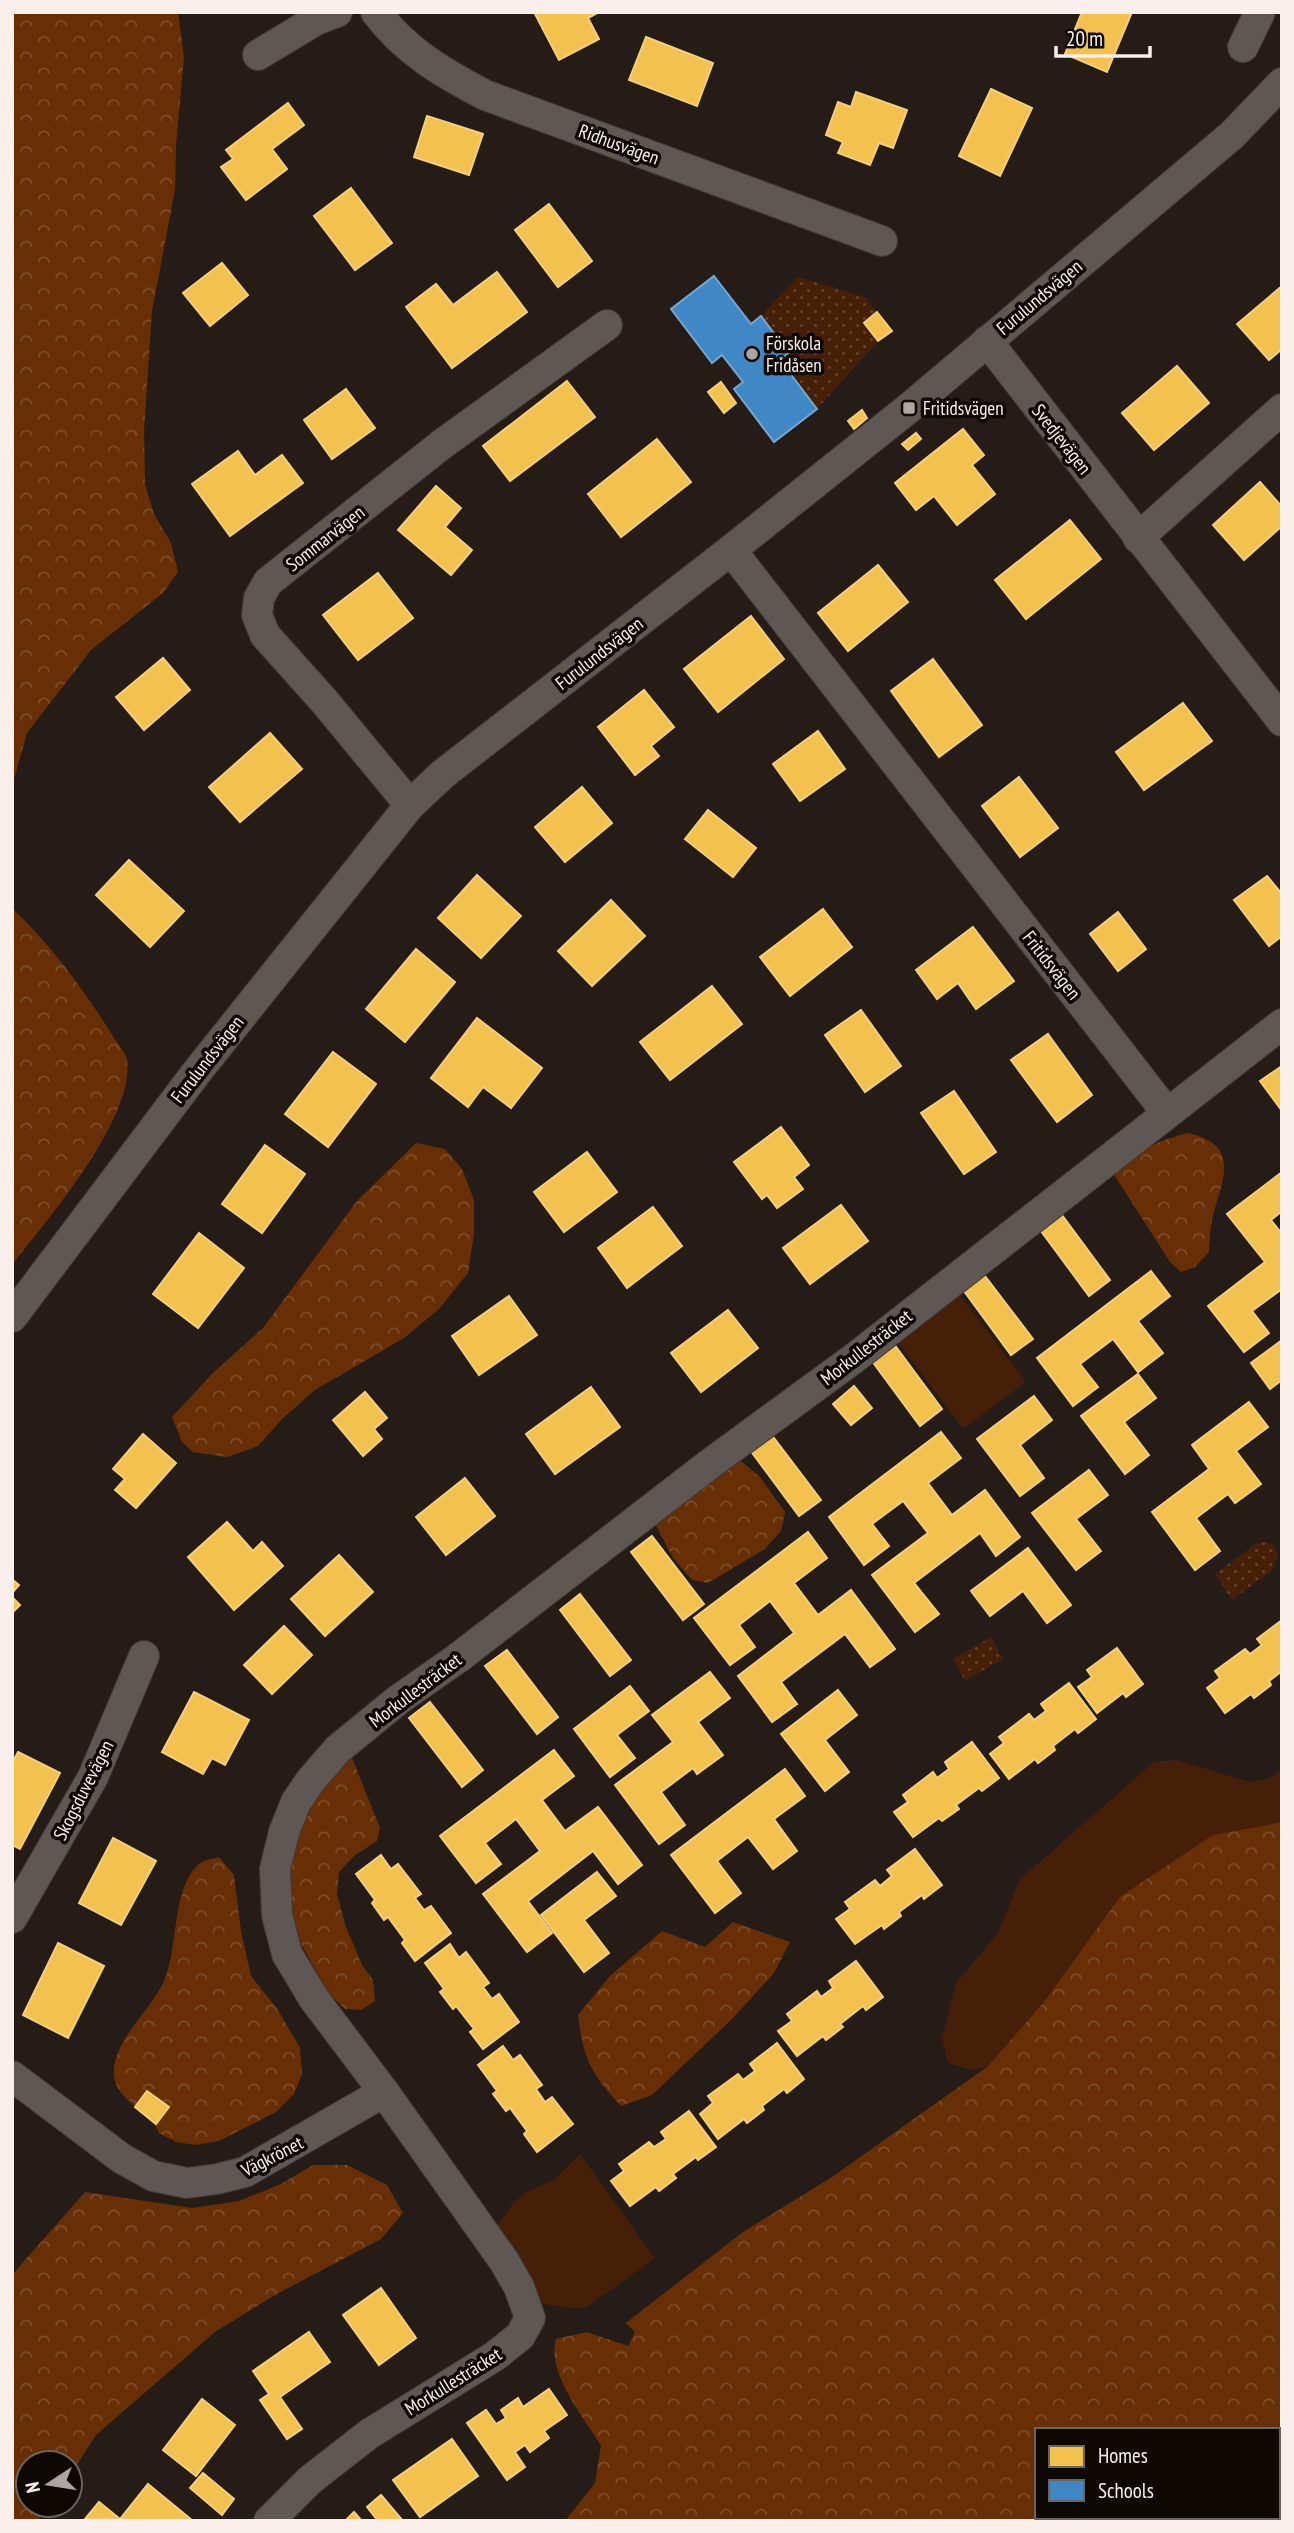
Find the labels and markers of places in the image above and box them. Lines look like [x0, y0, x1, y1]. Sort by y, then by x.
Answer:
place label: Förskola Fridåsen [766, 331, 822, 377]
marker: Förskola Fridåsen [744, 346, 760, 362]
place label: Fritidsvägen [923, 396, 1004, 420]
marker: Fritidsvägen [901, 400, 917, 416]

